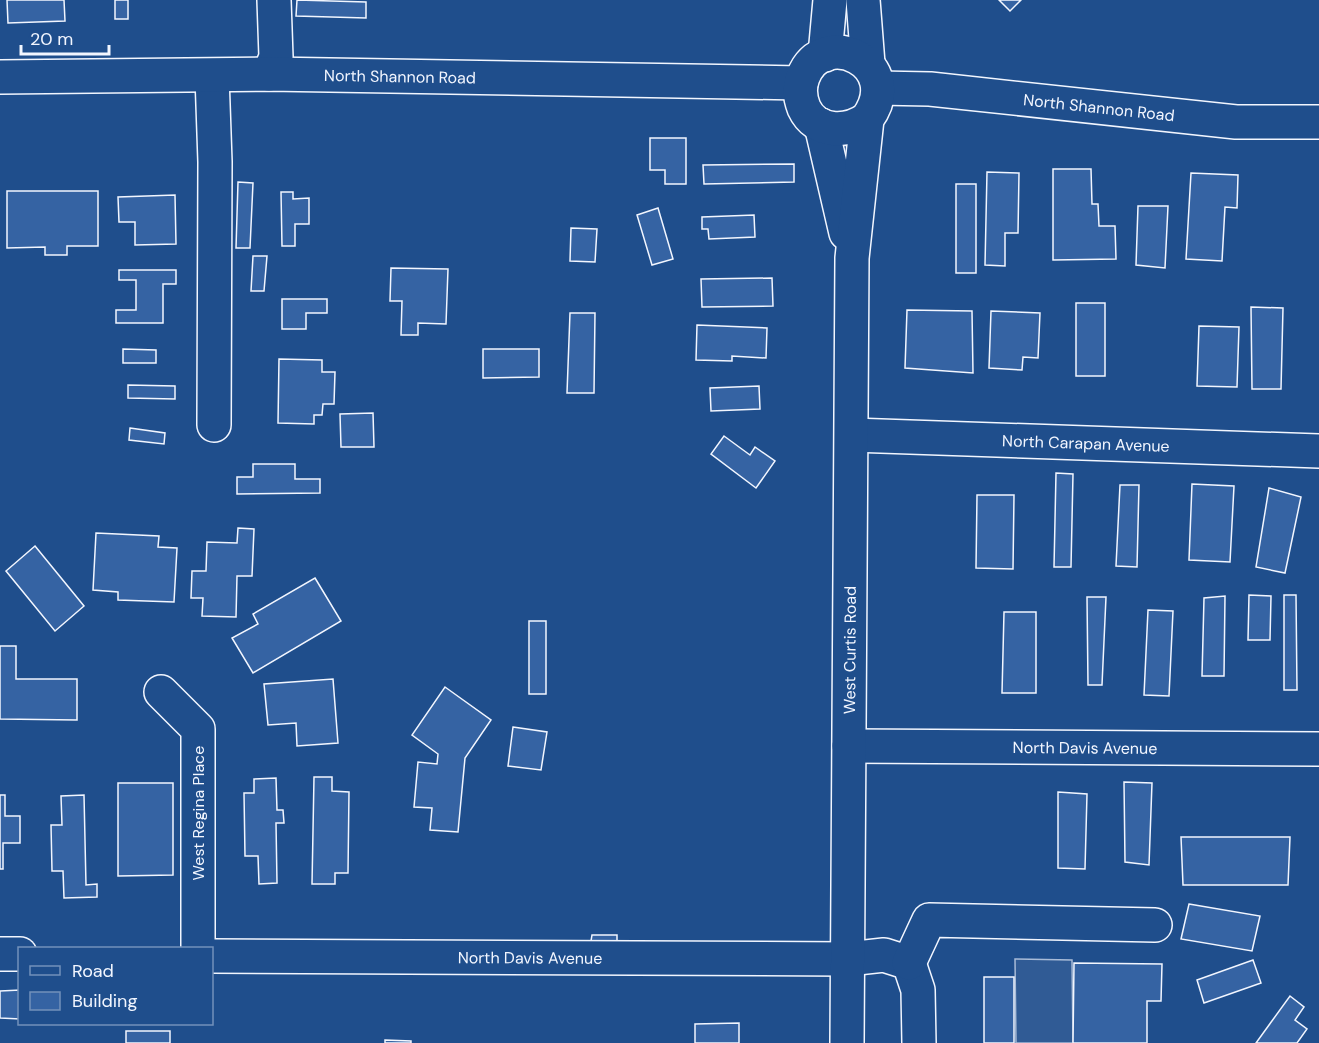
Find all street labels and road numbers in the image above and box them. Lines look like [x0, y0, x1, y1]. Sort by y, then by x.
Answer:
street label: North Shannon Road [324, 65, 476, 89]
street label: North Shannon Road [1022, 89, 1176, 126]
street label: North Carapan Avenue [1002, 430, 1170, 457]
street label: West Curtis Road [839, 586, 861, 714]
street label: North Davis Avenue [1013, 737, 1157, 759]
street label: West Regina Place [188, 746, 209, 880]
street label: North Davis Avenue [458, 947, 602, 969]

